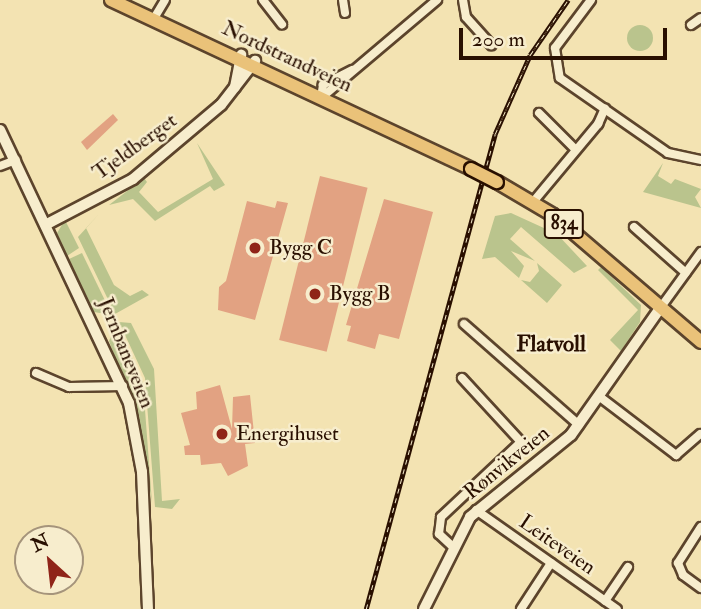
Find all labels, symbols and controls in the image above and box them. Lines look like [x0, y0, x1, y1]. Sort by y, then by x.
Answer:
scale bar [463, 14, 671, 58]
street label: Nordstrandveien [218, 16, 356, 98]
text: 200 m [472, 26, 525, 53]
street label: Tjeldberget [88, 108, 182, 186]
road number: 834 [543, 208, 585, 240]
place label: Bygg C [269, 235, 332, 261]
marker: Bygg C [247, 240, 263, 256]
place label: Bygg B [329, 281, 391, 307]
marker: Bygg B [307, 286, 323, 302]
street label: Jernbaneveien [92, 294, 160, 412]
district label: Flatvoll [516, 330, 586, 358]
place label: Energihuset [236, 421, 339, 447]
street label: Rønvikveien [459, 421, 555, 505]
marker: Energihuset [214, 426, 230, 442]
street label: Leiteveien [514, 510, 600, 580]
north arrow [14, 525, 84, 595]
text: N [27, 529, 53, 558]

